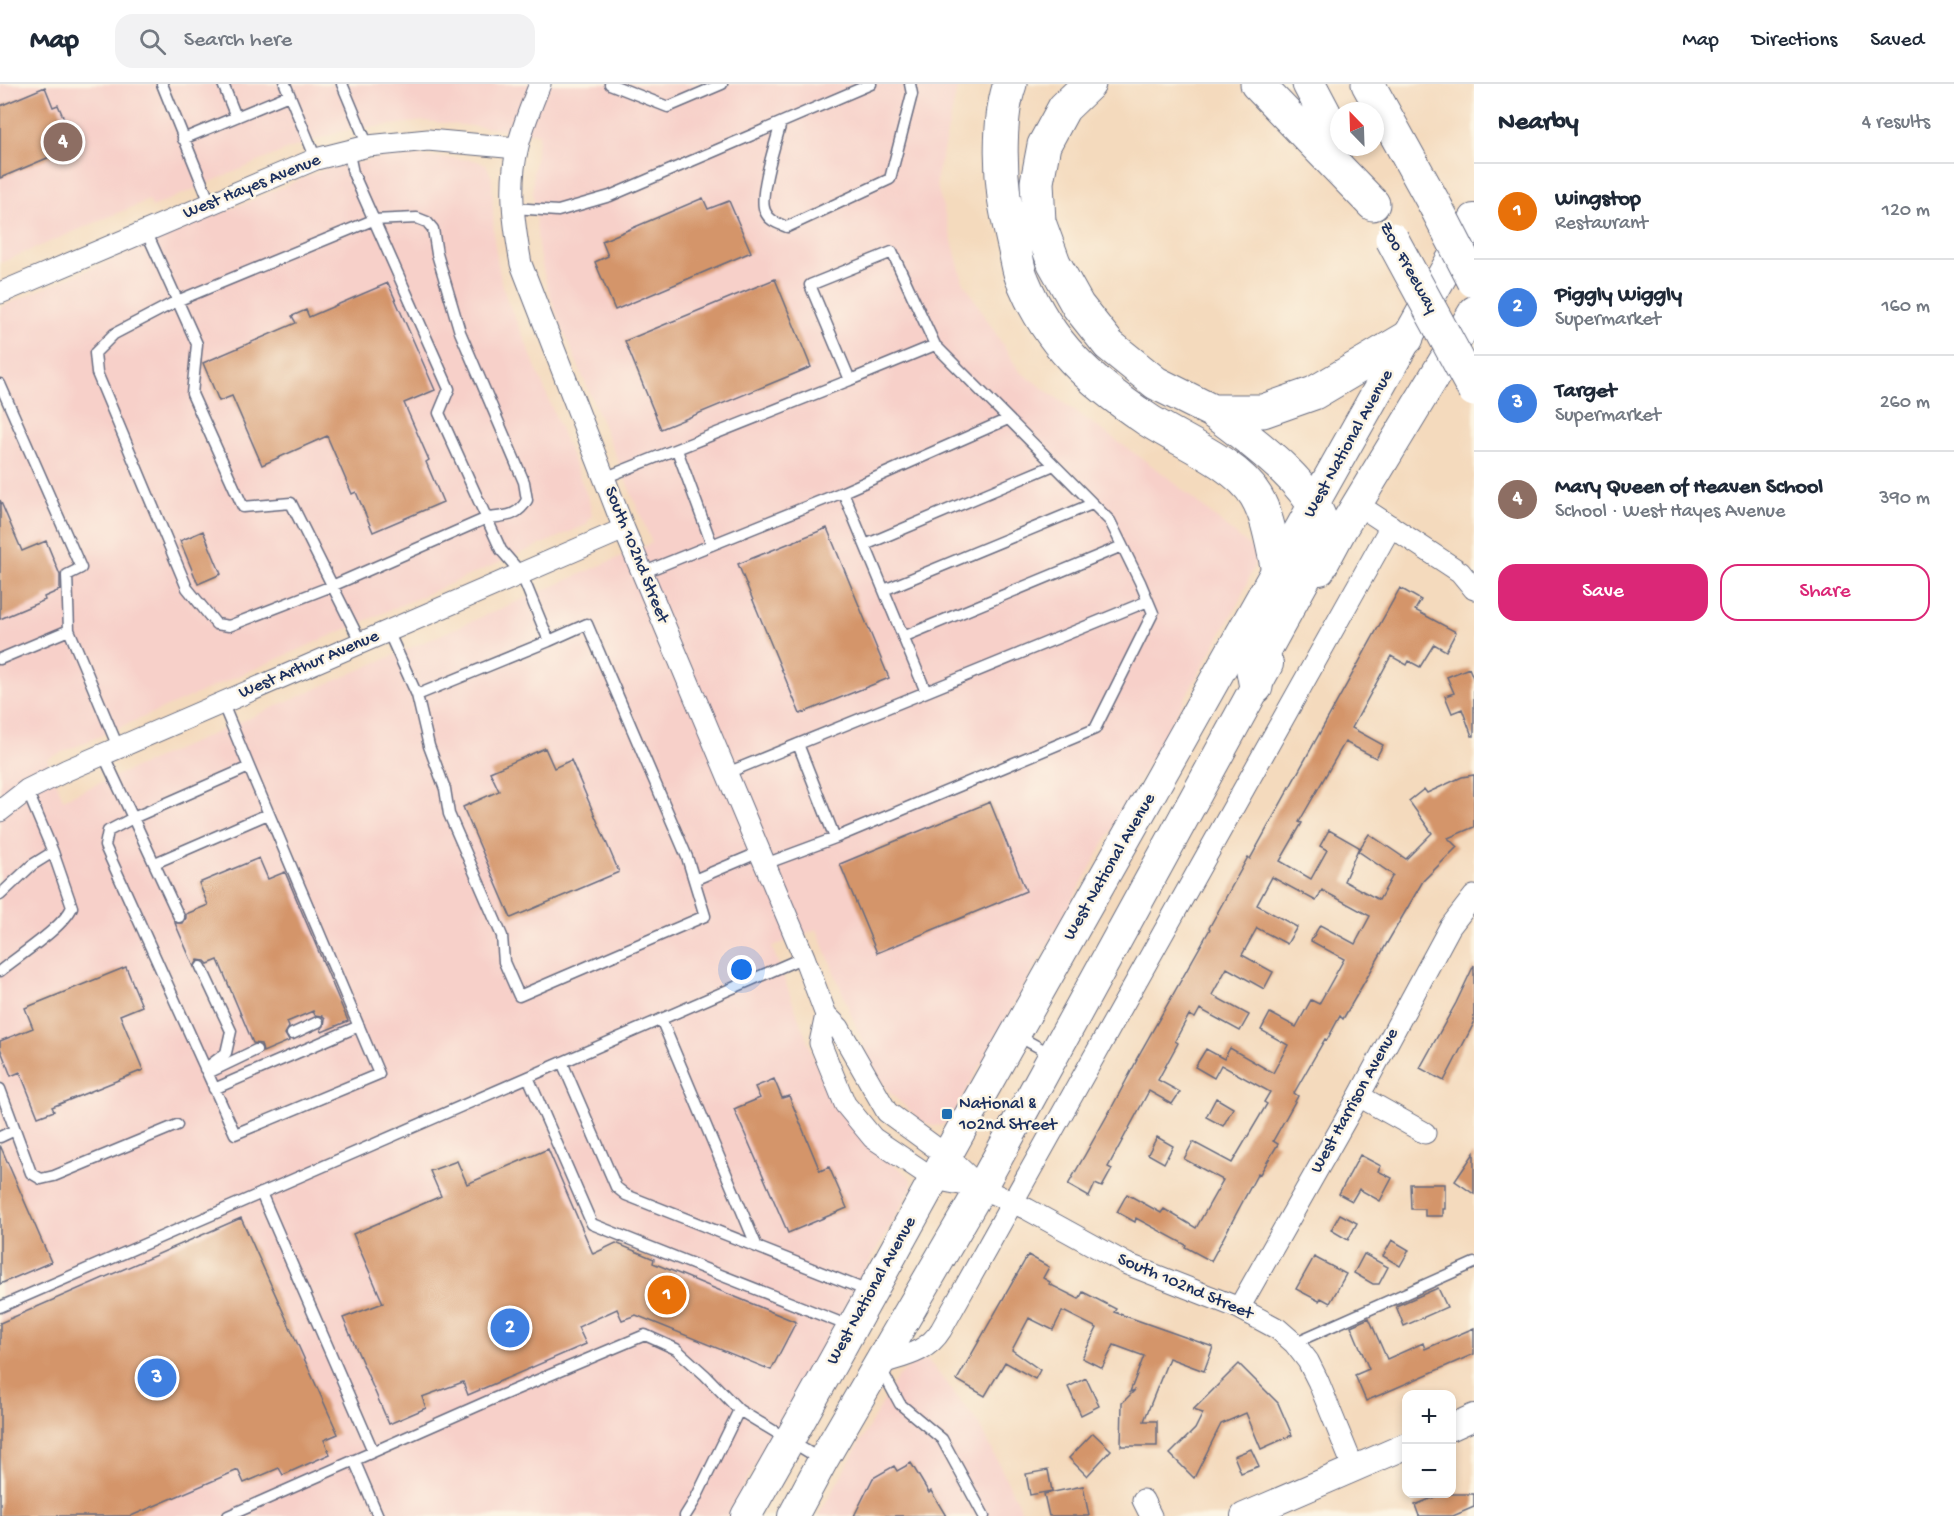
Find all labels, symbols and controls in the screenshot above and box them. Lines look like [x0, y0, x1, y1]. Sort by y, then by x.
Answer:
search box [115, 14, 535, 68]
text: Map [30, 25, 79, 58]
icon: search [136, 25, 169, 58]
text: Search here [184, 28, 292, 54]
text: Map [1682, 29, 1719, 54]
text: Directions [1752, 29, 1837, 54]
text: Saved [1870, 29, 1924, 54]
north arrow [1330, 102, 1384, 156]
text: Nearby [1498, 108, 1579, 139]
text: 4 results [1862, 112, 1930, 135]
pin: 4 [44, 120, 82, 164]
street label: West Hayes Avenue [180, 150, 324, 224]
text: Wingstop [1555, 187, 1641, 213]
text: 1 [1513, 200, 1522, 223]
text: 120 m [1882, 200, 1930, 223]
text: Restaurant [1555, 213, 1648, 236]
street label: Zoo Freeway [1374, 218, 1442, 318]
text: Piggly Wiggly [1555, 283, 1682, 309]
text: 2 [1513, 296, 1522, 319]
text: 160 m [1881, 296, 1930, 319]
text: Supermarket [1555, 309, 1661, 332]
street label: West National Avenue [1300, 366, 1399, 522]
text: Target [1555, 379, 1616, 405]
text: 3 [1512, 392, 1523, 415]
text: 260 m [1880, 392, 1930, 415]
text: Supermarket [1555, 405, 1661, 428]
text: Mary Queen of Heaven School [1555, 475, 1823, 501]
street label: South 102nd Street [599, 484, 674, 628]
text: 4 [1513, 488, 1522, 511]
text: 390 m [1879, 488, 1930, 511]
text: School · West Hayes Avenue [1555, 501, 1785, 524]
button: Save [1498, 564, 1708, 621]
button: Share [1720, 564, 1930, 621]
street label: West Arthur Avenue [236, 626, 383, 704]
street label: West National Avenue [1059, 789, 1161, 944]
your location [727, 955, 756, 984]
street label: West Harrison Avenue [1306, 1024, 1404, 1177]
place label: National & 102nd Street [958, 1094, 1058, 1136]
marker: National & 102nd Street [940, 1107, 954, 1121]
street label: West National Avenue [823, 1213, 922, 1369]
street label: South 102nd Street [1114, 1249, 1257, 1326]
pin: 1 [648, 1272, 686, 1318]
pin: 2 [490, 1306, 530, 1350]
pin: 3 [138, 1356, 176, 1400]
map controls [1402, 1390, 1456, 1498]
button: + [1402, 1390, 1456, 1444]
button: − [1402, 1444, 1456, 1498]

